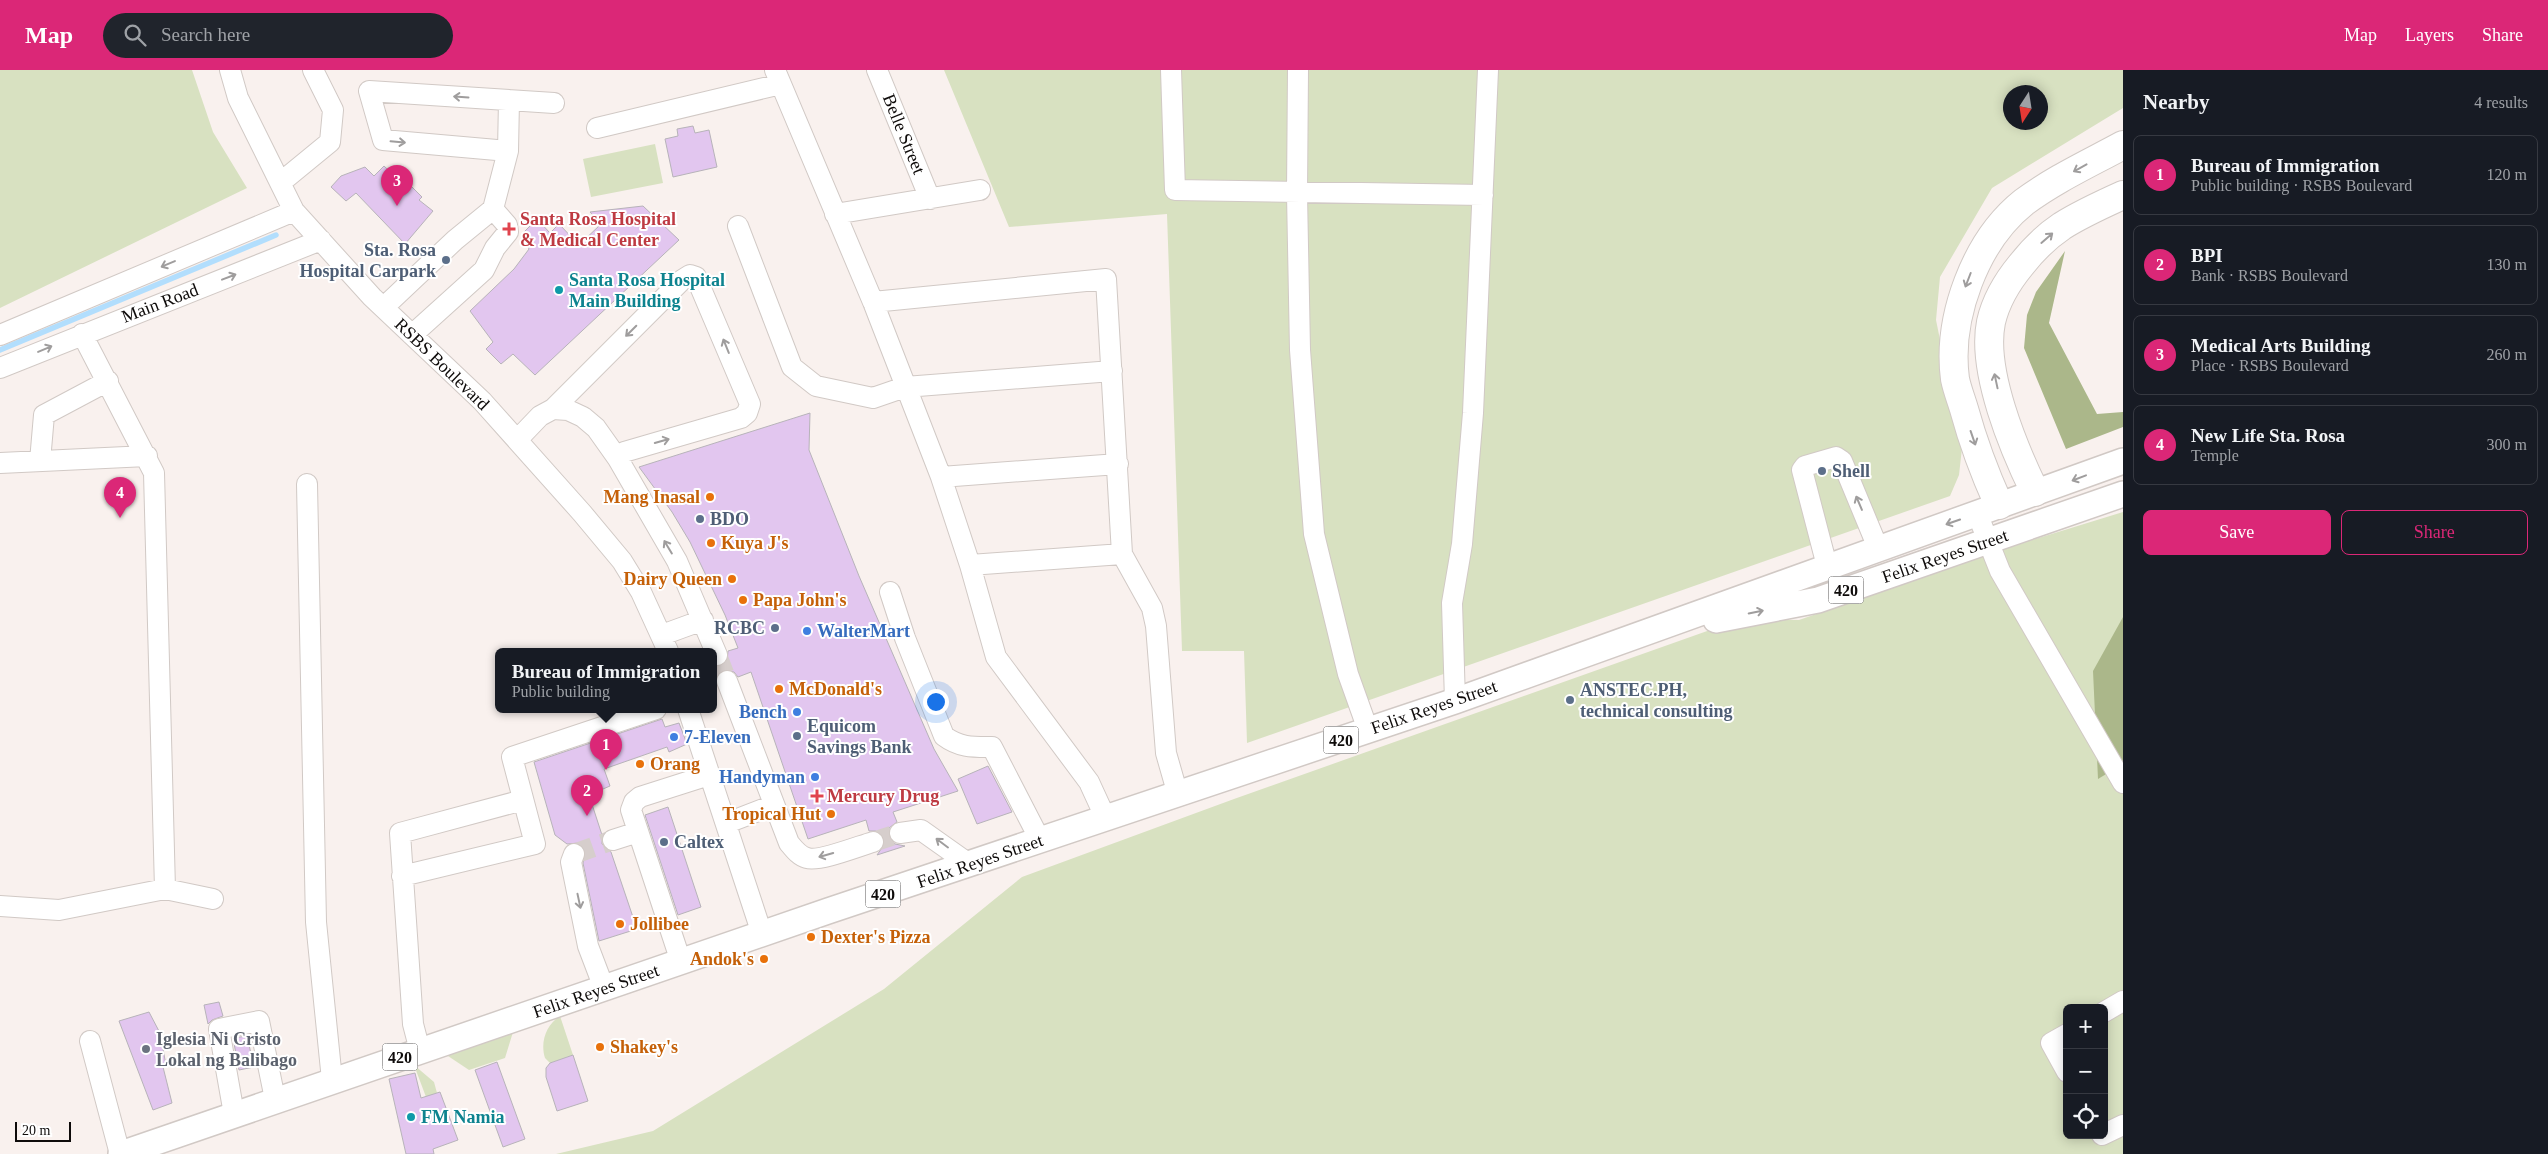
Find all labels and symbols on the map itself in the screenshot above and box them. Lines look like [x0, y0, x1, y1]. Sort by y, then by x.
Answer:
north arrow [2003, 85, 2048, 130]
street label: Belle Street [879, 91, 929, 177]
one-way arrow [453, 92, 469, 101]
one-way arrow [389, 137, 405, 146]
one-way arrow [2073, 164, 2088, 173]
pin: 3 [381, 165, 413, 206]
place label: Santa Rosa Hospital & Medical Center [520, 209, 676, 250]
marker: Santa Rosa Hospital & Medical Center [502, 222, 516, 236]
one-way arrow [2041, 233, 2054, 244]
place label: Sta. Rosa Hospital Carpark [299, 240, 436, 281]
marker: Sta. Rosa Hospital Carpark [440, 254, 452, 266]
one-way arrow [161, 260, 176, 270]
place label: Santa Rosa Hospital Main Building [569, 270, 725, 311]
one-way arrow [221, 271, 236, 280]
one-way arrow [1963, 272, 1973, 287]
street label: Main Road [119, 279, 201, 327]
marker: Santa Rosa Hospital Main Building [553, 284, 565, 296]
street label: RSBS Boulevard [391, 314, 493, 414]
one-way arrow [625, 325, 638, 337]
one-way arrow [720, 339, 730, 354]
one-way arrow [37, 344, 52, 354]
one-way arrow [1991, 373, 2000, 389]
one-way arrow [1969, 430, 1978, 446]
one-way arrow [654, 436, 670, 445]
place label: Shell [1832, 461, 1870, 481]
marker: Shell [1816, 465, 1828, 477]
one-way arrow [2072, 474, 2088, 483]
pin: 4 [104, 477, 136, 518]
place label: Mang Inasal [603, 487, 700, 507]
marker: Mang Inasal [704, 491, 716, 503]
one-way arrow [1854, 496, 1863, 511]
place label: BDO [710, 509, 749, 529]
marker: BDO [694, 513, 706, 525]
one-way arrow [1945, 517, 1961, 527]
street label: Felix Reyes Street [1879, 525, 2011, 587]
place label: Kuya J's [721, 533, 789, 553]
marker: Kuya J's [705, 537, 717, 549]
one-way arrow [663, 540, 673, 554]
place label: Dairy Queen [624, 569, 722, 589]
marker: Dairy Queen [726, 573, 738, 585]
road number: 420 [1828, 576, 1864, 604]
place label: Papa John's [753, 590, 847, 610]
marker: Papa John's [737, 594, 749, 606]
one-way arrow [1748, 606, 1764, 616]
place label: RCBC [714, 618, 765, 638]
place label: WalterMart [817, 621, 910, 641]
marker: RCBC [769, 622, 781, 634]
marker: WalterMart [801, 625, 813, 637]
street label: Felix Reyes Street [1368, 676, 1500, 738]
place label: McDonald's [789, 679, 882, 699]
place label: ANSTEC.PH, technical consulting [1580, 680, 1733, 721]
marker: McDonald's [773, 683, 785, 695]
your location [923, 689, 949, 715]
marker: ANSTEC.PH, technical consulting [1564, 694, 1576, 706]
place label: Bench [739, 702, 787, 722]
marker: Bench [791, 706, 803, 718]
place label: Equicom Savings Bank [807, 716, 912, 757]
road number: 420 [1324, 726, 1358, 754]
place label: 7-Eleven [684, 727, 751, 747]
pin: 1 [590, 729, 622, 770]
marker: Equicom Savings Bank [791, 730, 803, 742]
marker: 7-Eleven [668, 731, 680, 743]
place label: Orang [650, 754, 700, 774]
marker: Orang [634, 758, 646, 770]
place label: Handyman [719, 767, 805, 787]
marker: Handyman [809, 771, 821, 783]
pin: 2 [571, 775, 603, 816]
place label: Mercury Drug [827, 786, 939, 806]
marker: Mercury Drug [811, 790, 823, 802]
place label: Tropical Hut [722, 804, 821, 824]
marker: Tropical Hut [825, 808, 837, 820]
street label: Felix Reyes Street [914, 830, 1046, 892]
place label: Caltex [674, 832, 724, 852]
marker: Caltex [658, 836, 670, 848]
one-way arrow [936, 838, 949, 849]
one-way arrow [819, 851, 835, 861]
road number: 420 [866, 881, 900, 908]
one-way arrow [575, 893, 584, 909]
place label: Jollibee [630, 914, 689, 934]
marker: Jollibee [614, 918, 626, 930]
place label: Dexter's Pizza [821, 927, 930, 947]
marker: Dexter's Pizza [805, 931, 817, 943]
place label: Andok's [690, 949, 754, 969]
marker: Andok's [758, 953, 770, 965]
street label: Felix Reyes Street [530, 960, 662, 1022]
place label: Iglesia Ni Cristo Lokal ng Balibago [156, 1029, 297, 1070]
place label: Shakey's [610, 1037, 678, 1057]
marker: Shakey's [594, 1041, 606, 1053]
marker: Iglesia Ni Cristo Lokal ng Balibago [140, 1043, 152, 1055]
road number: 420 [382, 1044, 418, 1070]
place label: FM Namia [421, 1107, 504, 1127]
marker: FM Namia [405, 1111, 417, 1123]
scale bar [15, 1119, 71, 1142]

